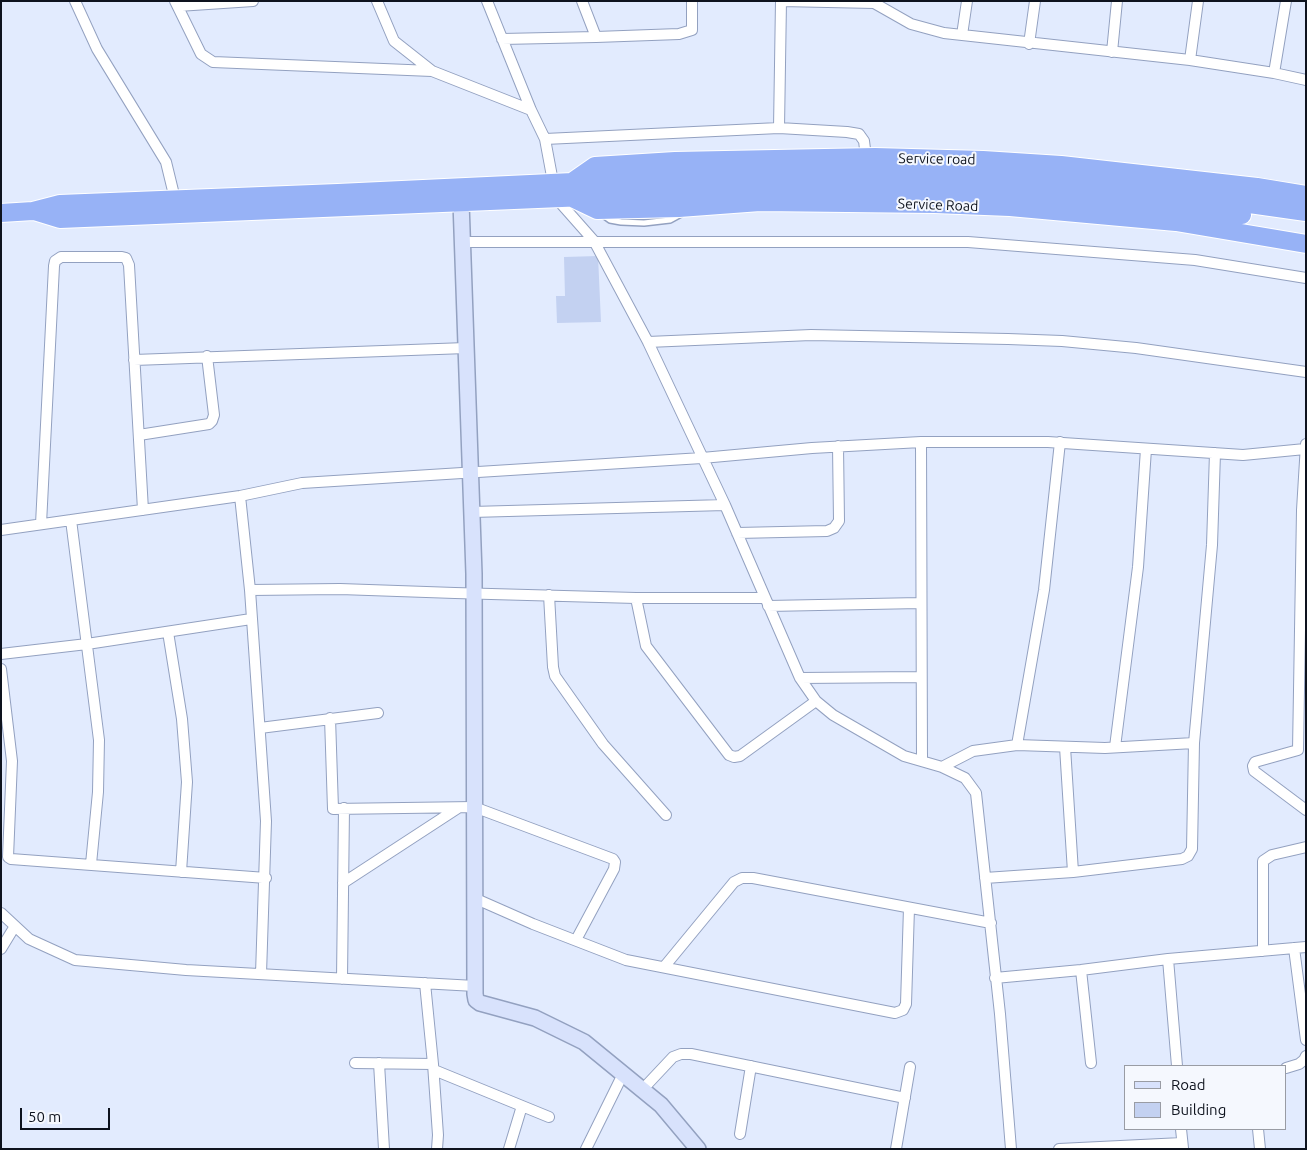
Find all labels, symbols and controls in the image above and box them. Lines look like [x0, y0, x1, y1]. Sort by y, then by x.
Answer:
street label: Service road [898, 150, 976, 168]
street label: Service Road [897, 195, 979, 215]
legend [1124, 1065, 1287, 1130]
text: Road [1171, 1076, 1206, 1093]
scale bar [22, 1098, 112, 1130]
text: Building [1171, 1101, 1226, 1118]
text: 50 m [28, 1108, 61, 1125]

